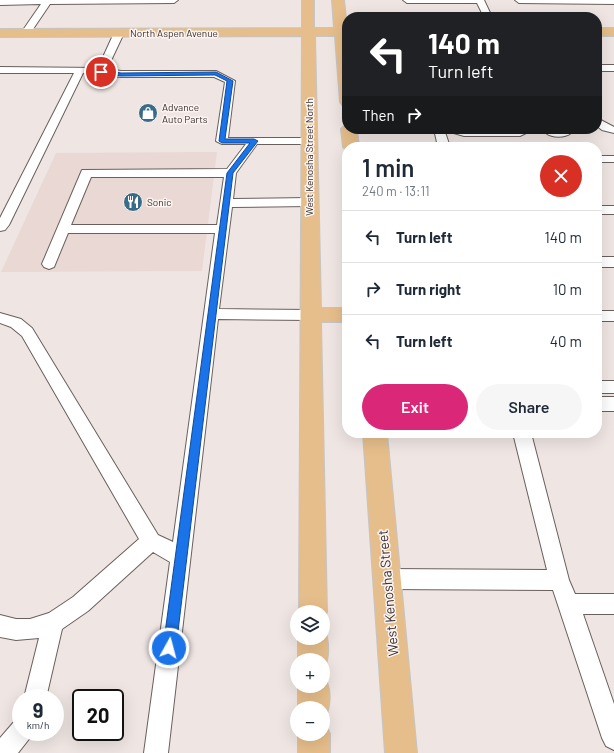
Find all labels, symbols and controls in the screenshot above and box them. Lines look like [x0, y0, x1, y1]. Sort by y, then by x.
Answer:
text: 140 m [428, 26, 500, 60]
street label: North Aspen Avenue [130, 27, 218, 39]
icon: left [362, 28, 414, 80]
pin [84, 55, 118, 89]
text: Turn left [428, 60, 494, 82]
icon: arrive [90, 61, 112, 83]
street label: West Kenosha Street North [303, 98, 315, 216]
place label: Advance Auto Parts [162, 101, 208, 125]
shop icon: Advance Auto Parts [137, 102, 159, 124]
icon: right [403, 104, 425, 126]
text: Then [362, 106, 395, 124]
text: 1 min [362, 153, 414, 182]
button: close [540, 155, 582, 197]
text: 240 m · 13:11 [362, 183, 430, 199]
restaurant icon: Sonic [122, 191, 144, 213]
place label: Sonic [147, 196, 171, 208]
icon: left [362, 226, 384, 248]
text: Turn left [396, 228, 452, 246]
text: 140 m [545, 228, 582, 246]
icon: right [362, 278, 384, 300]
text: Turn right [396, 280, 461, 298]
text: 10 m [553, 280, 582, 298]
icon: left [362, 330, 384, 352]
text: Turn left [396, 332, 452, 350]
text: 40 m [550, 332, 582, 350]
button: Exit [362, 384, 468, 430]
button: Share [476, 384, 582, 430]
street label: West Kenosha Street [374, 529, 401, 657]
map controls [290, 605, 330, 741]
button: layers [290, 605, 330, 645]
position arrow [148, 627, 190, 669]
button: + [290, 653, 330, 693]
speed limit sign: 20 [72, 689, 124, 741]
text: 9 [33, 698, 43, 722]
button: − [290, 701, 330, 741]
text: km/h [27, 719, 49, 731]

